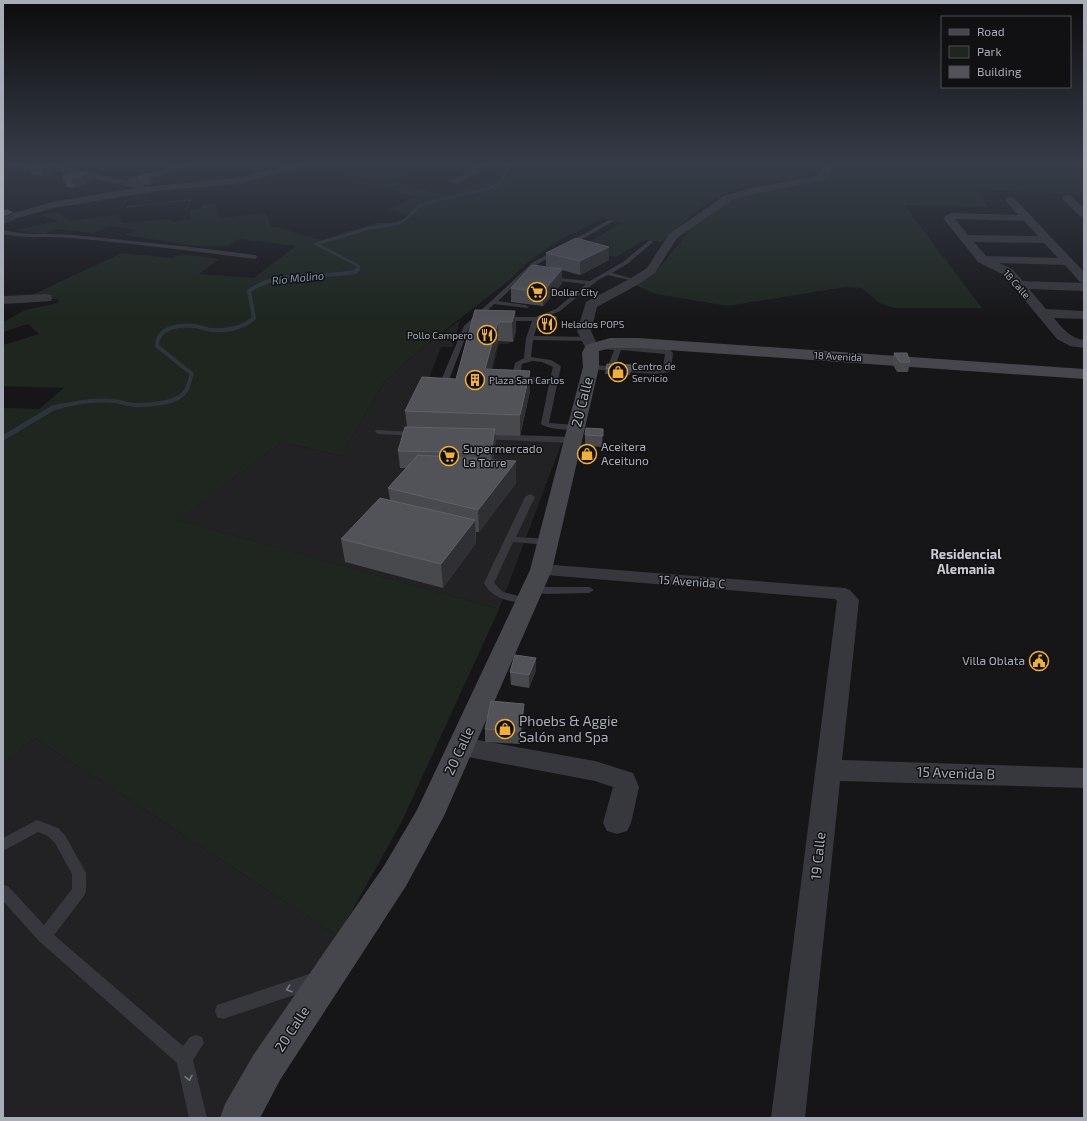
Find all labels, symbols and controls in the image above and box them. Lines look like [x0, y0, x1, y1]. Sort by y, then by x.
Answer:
legend [941, 16, 1071, 88]
text: Road [977, 24, 1005, 38]
text: Park [977, 44, 1002, 58]
text: Building [977, 64, 1022, 78]
street label: 18 Calle [1001, 267, 1033, 301]
water label: Río Molino [271, 268, 325, 287]
supermarket icon: Dollar City [526, 281, 548, 303]
place label: Dollar City [551, 286, 599, 298]
restaurant icon: Helados POPS [536, 313, 558, 335]
place label: Helados POPS [561, 318, 625, 330]
restaurant icon: Pollo Campero [476, 324, 498, 346]
place label: Pollo Campero [407, 329, 473, 341]
street label: 18 Avenida [814, 349, 862, 363]
place label: Centro de Servicio [632, 360, 676, 384]
shop icon: Centro de Servicio [607, 361, 629, 383]
building icon: Plaza San Carlos [464, 369, 486, 391]
place label: Plaza San Carlos [489, 374, 564, 386]
street label: 20 Calle [567, 375, 596, 429]
place label: Aceitera Aceituno [601, 439, 649, 467]
place label: Supermercado La Torre [463, 441, 543, 469]
shop icon: Aceitera Aceituno [576, 443, 598, 465]
supermarket icon: Supermercado La Torre [438, 445, 460, 467]
district label: Residencial Alemania [931, 546, 1002, 577]
street label: 15 Avenida C [658, 572, 726, 590]
public building icon: Villa Oblata [1028, 650, 1050, 672]
place label: Villa Oblata [962, 653, 1025, 667]
place label: Phoebs & Aggie Salón and Spa [519, 712, 618, 745]
shop icon: Phoebs & Aggie Salón and Spa [494, 718, 516, 740]
street label: 20 Calle [440, 724, 477, 777]
street label: 15 Avenida B [917, 763, 995, 782]
street label: 19 Calle [807, 831, 828, 881]
one-way arrow [286, 984, 293, 993]
street label: 20 Calle [271, 1003, 313, 1055]
one-way arrow [184, 1074, 192, 1081]

